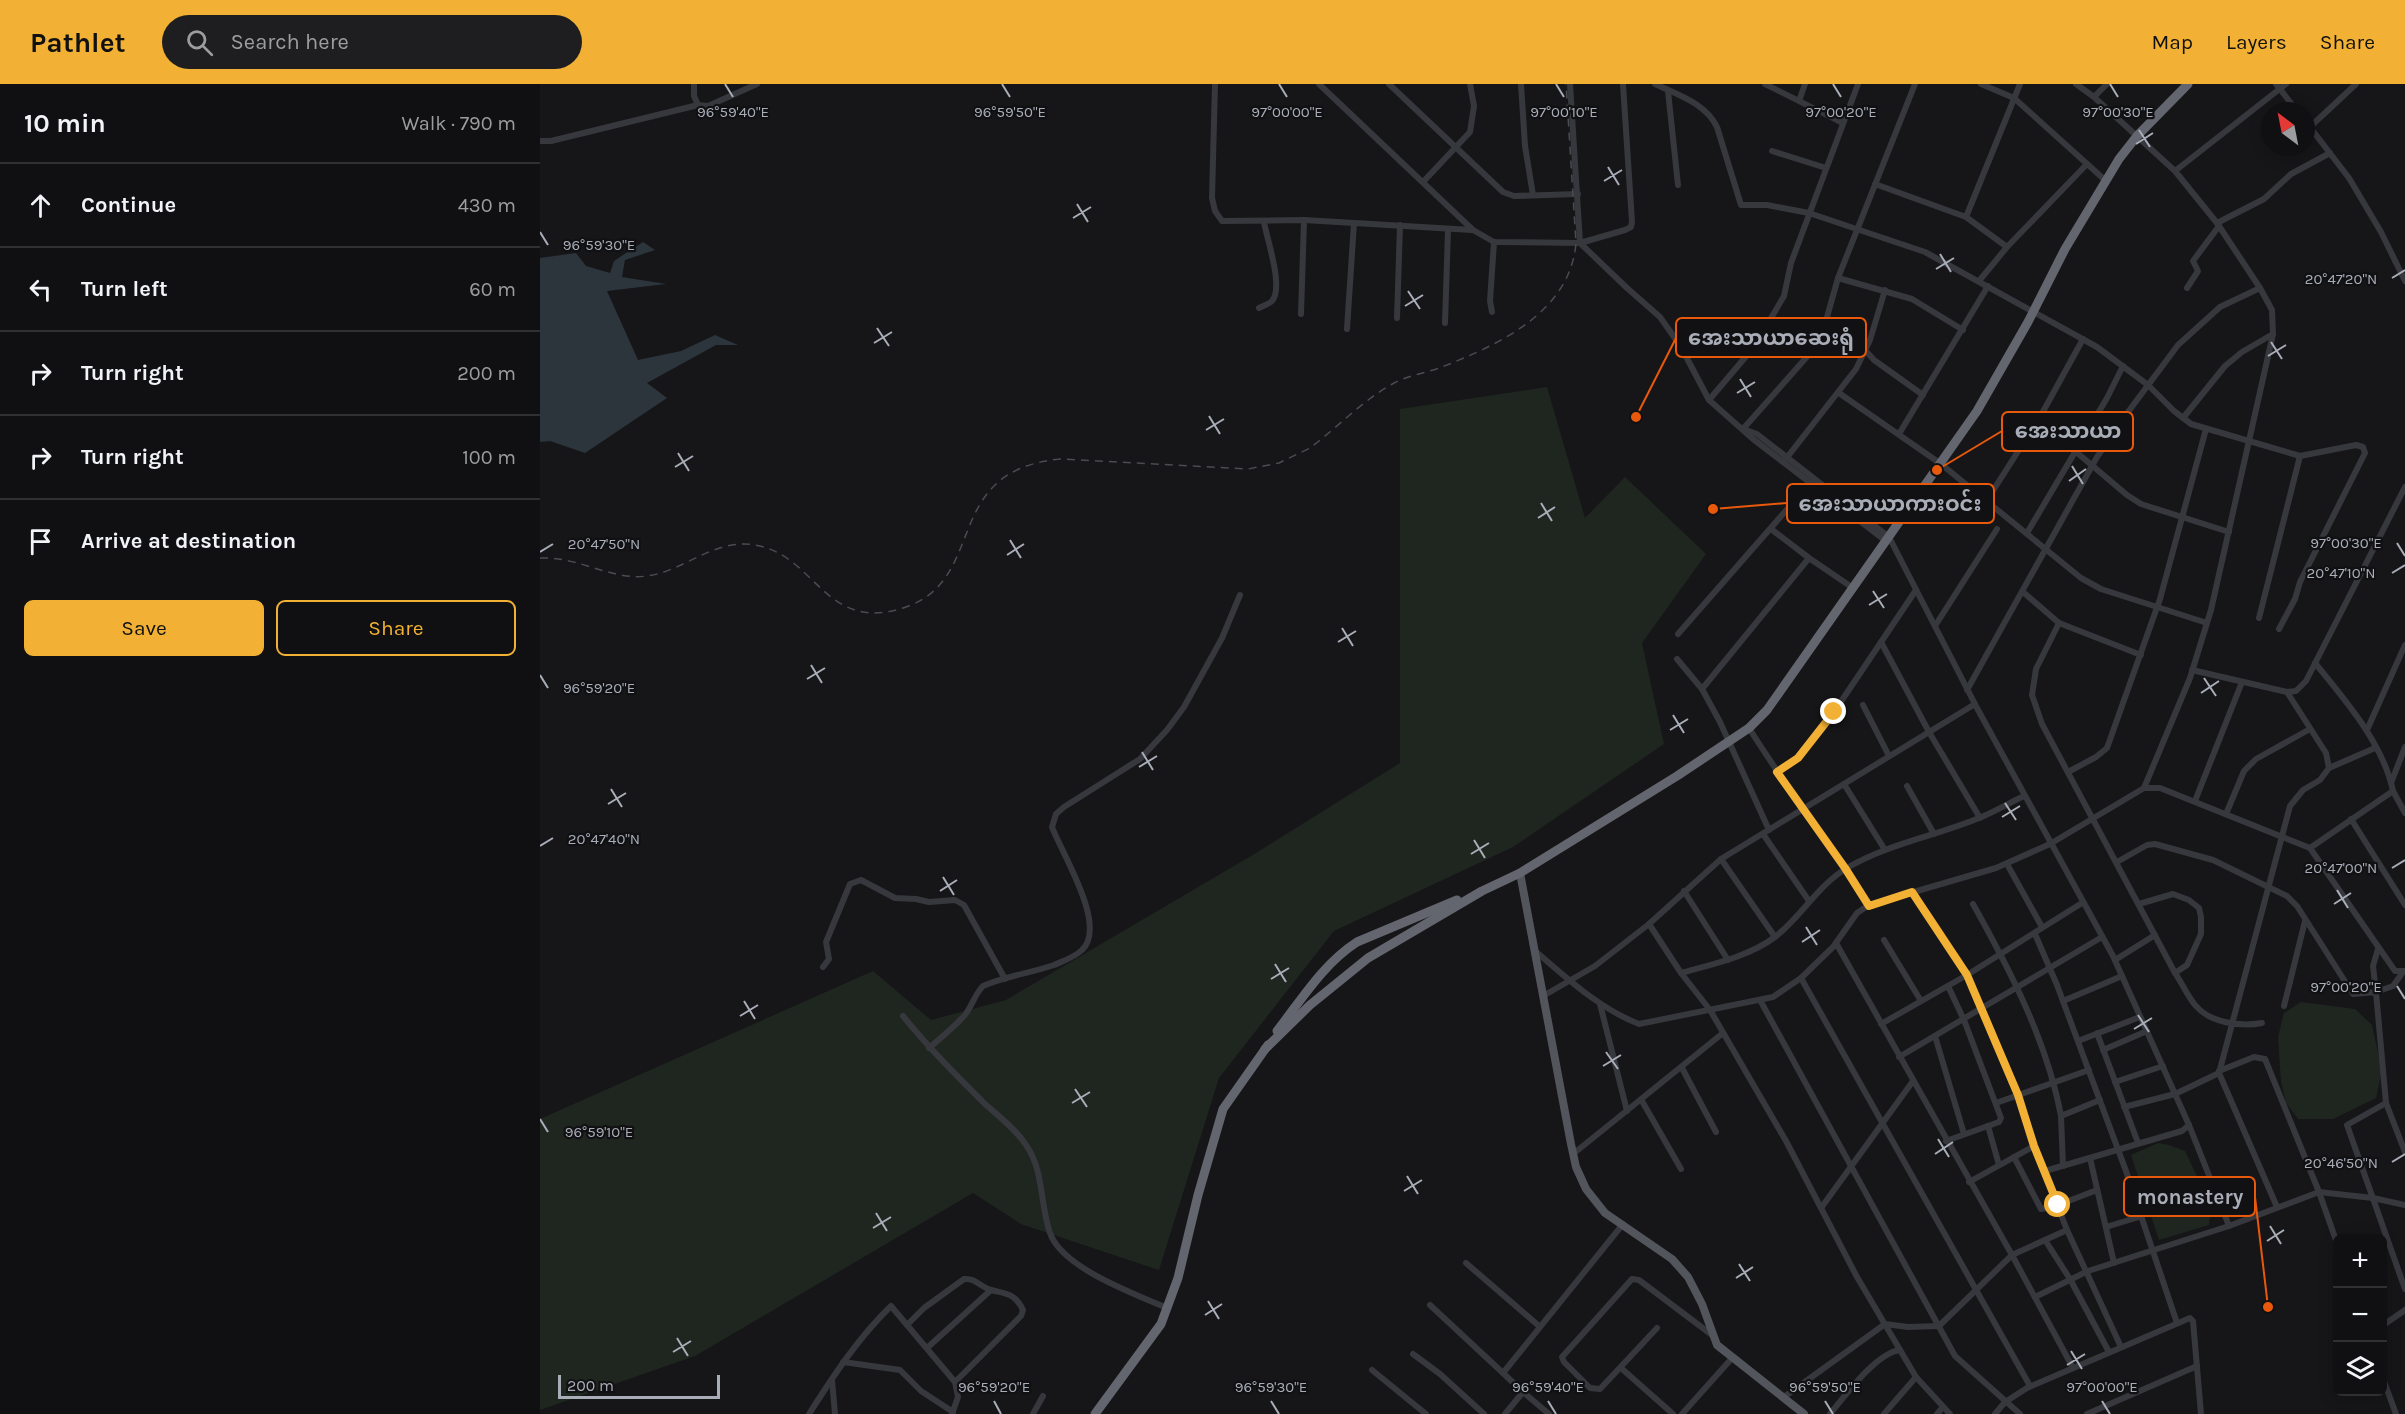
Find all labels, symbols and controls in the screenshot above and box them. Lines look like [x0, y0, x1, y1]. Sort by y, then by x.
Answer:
search box [162, 15, 582, 69]
text: Pathlet [30, 26, 126, 59]
icon: search [183, 26, 216, 59]
text: Search here [231, 29, 349, 55]
text: Map [2151, 30, 2193, 54]
text: Layers [2226, 30, 2287, 54]
text: Share [2320, 30, 2375, 54]
north arrow [2261, 102, 2315, 156]
text: 96°59'40"E [697, 103, 769, 121]
text: 96°59'50"E [974, 103, 1046, 121]
text: 97°00'00"E [1251, 103, 1323, 121]
text: 97°00'10"E [1530, 103, 1598, 121]
text: 97°00'20"E [1805, 103, 1877, 121]
text: 97°00'30"E [2082, 103, 2154, 121]
text: 10 min [24, 108, 106, 139]
text: Walk · 790 m [401, 112, 516, 135]
icon: ahead [24, 189, 57, 222]
text: Continue [81, 192, 176, 218]
text: 430 m [458, 194, 516, 217]
text: 96°59'30"E [563, 236, 635, 254]
text: 20°47'20"N [2305, 270, 2377, 288]
icon: left [24, 273, 57, 306]
text: Turn left [81, 276, 168, 302]
text: 60 m [469, 278, 516, 301]
callout: အေးသာယာဆေးရုံ [1676, 318, 1866, 357]
text: အေးသာယာဆေးရုံ [1688, 326, 1854, 355]
icon: right [24, 357, 57, 390]
text: Turn right [81, 360, 184, 386]
text: 200 m [457, 362, 516, 385]
callout: အေးသာယာ [2002, 412, 2133, 451]
text: အေးသာယာ [2015, 419, 2121, 443]
icon: right [24, 441, 57, 474]
text: Turn right [81, 444, 184, 470]
text: 100 m [462, 446, 516, 469]
callout: အေးသာယာကားဝင်း [1787, 484, 1994, 523]
text: အေးသာယာကားဝင်း [1799, 488, 1981, 516]
icon: arrive [24, 525, 57, 558]
text: Arrive at destination [81, 528, 296, 554]
text: 97°00'30"E [2310, 534, 2382, 552]
text: 20°47'50"N [568, 535, 640, 553]
text: 20°47'10"N [2307, 564, 2375, 582]
button: Save [24, 600, 264, 656]
button: Share [276, 600, 516, 656]
text: 96°59'20"E [563, 679, 635, 697]
route end [1820, 698, 1846, 724]
text: 20°47'40"N [568, 830, 640, 848]
text: 20°47'00"N [2305, 859, 2377, 877]
text: 97°00'20"E [2310, 978, 2382, 996]
text: 96°59'10"E [565, 1123, 633, 1141]
text: 20°46'50"N [2304, 1154, 2378, 1172]
callout: monastery [2124, 1177, 2255, 1216]
text: monastery [2137, 1185, 2244, 1209]
route start [2044, 1191, 2070, 1217]
map controls [2333, 1234, 2387, 1396]
button: + [2333, 1234, 2387, 1288]
button: − [2333, 1288, 2387, 1342]
button: layers [2333, 1342, 2387, 1396]
scale bar [558, 1372, 720, 1400]
text: 200 m [567, 1376, 614, 1395]
text: 96°59'20"E [958, 1378, 1030, 1396]
text: 96°59'30"E [1235, 1378, 1307, 1396]
text: 96°59'40"E [1512, 1378, 1584, 1396]
text: 96°59'50"E [1789, 1378, 1861, 1396]
text: 97°00'00"E [2066, 1378, 2138, 1396]

